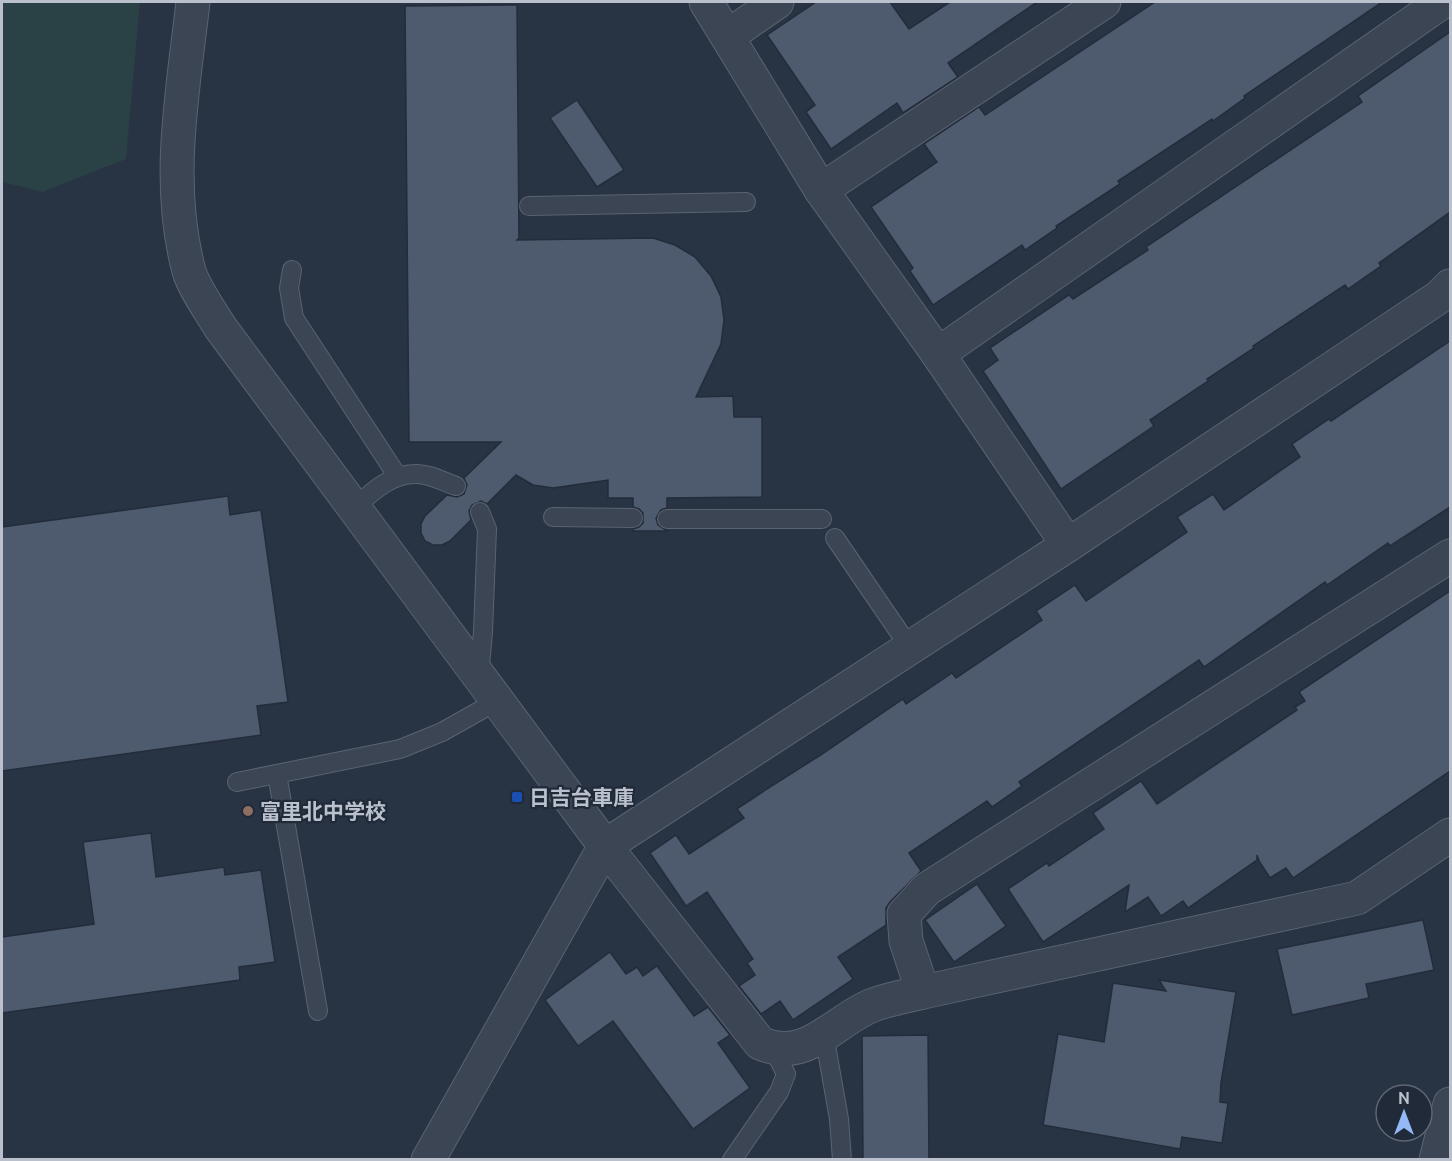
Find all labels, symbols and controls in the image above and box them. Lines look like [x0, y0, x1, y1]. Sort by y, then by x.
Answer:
place label: 日吉台車庫 [529, 785, 634, 809]
marker: 日吉台車庫 [510, 790, 524, 804]
place label: 富里北中学校 [260, 799, 386, 823]
marker: 富里北中学校 [241, 804, 255, 818]
north arrow [1374, 1083, 1434, 1143]
text: N [1398, 1089, 1410, 1107]

